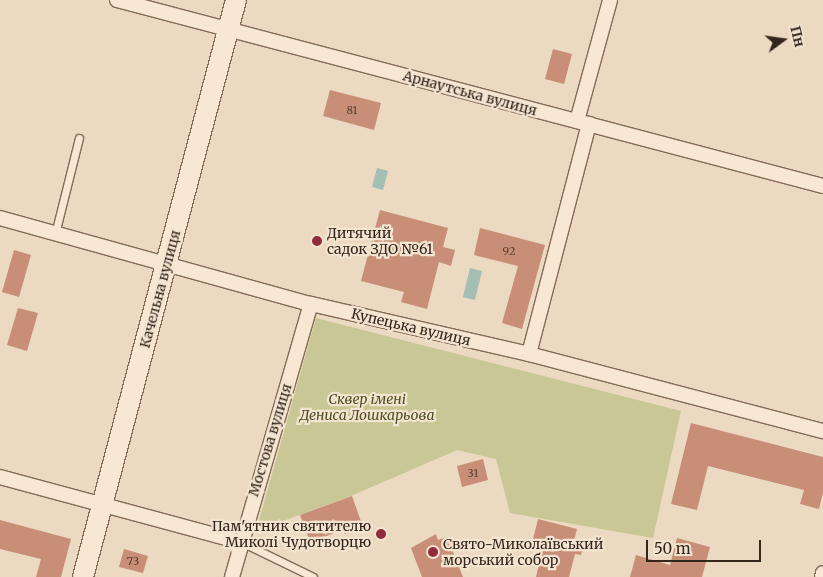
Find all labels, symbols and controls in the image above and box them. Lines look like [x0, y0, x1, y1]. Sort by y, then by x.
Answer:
north arrow [758, 15, 808, 65]
text: Пн [786, 24, 809, 49]
street label: Арнаутська вулиця [401, 67, 539, 119]
house number: 81 [346, 103, 358, 117]
place label: Дитячий садок ЗДО №61 [327, 225, 433, 258]
street label: Качельна вулиця [136, 228, 184, 350]
marker: Дитячий садок ЗДО №61 [311, 235, 323, 247]
house number: 92 [503, 244, 515, 258]
street label: Купецька вулиця [350, 305, 472, 349]
street label: Мостова вулиця [245, 382, 295, 498]
park label: Сквер імені Дениса Лошкарьова [300, 391, 434, 424]
house number: 31 [468, 466, 478, 480]
place label: Пам'ятник святителю Миколі Чудотворцю [212, 518, 371, 550]
marker: Пам'ятник святителю Миколі Чудотворцю [375, 528, 387, 540]
scale bar [648, 530, 763, 562]
place label: Свято-Миколаївський морський собор [443, 536, 603, 568]
text: 50 m [654, 539, 691, 558]
marker: Свято-Миколаївський морський собор [427, 546, 439, 558]
house number: 73 [127, 554, 139, 568]

